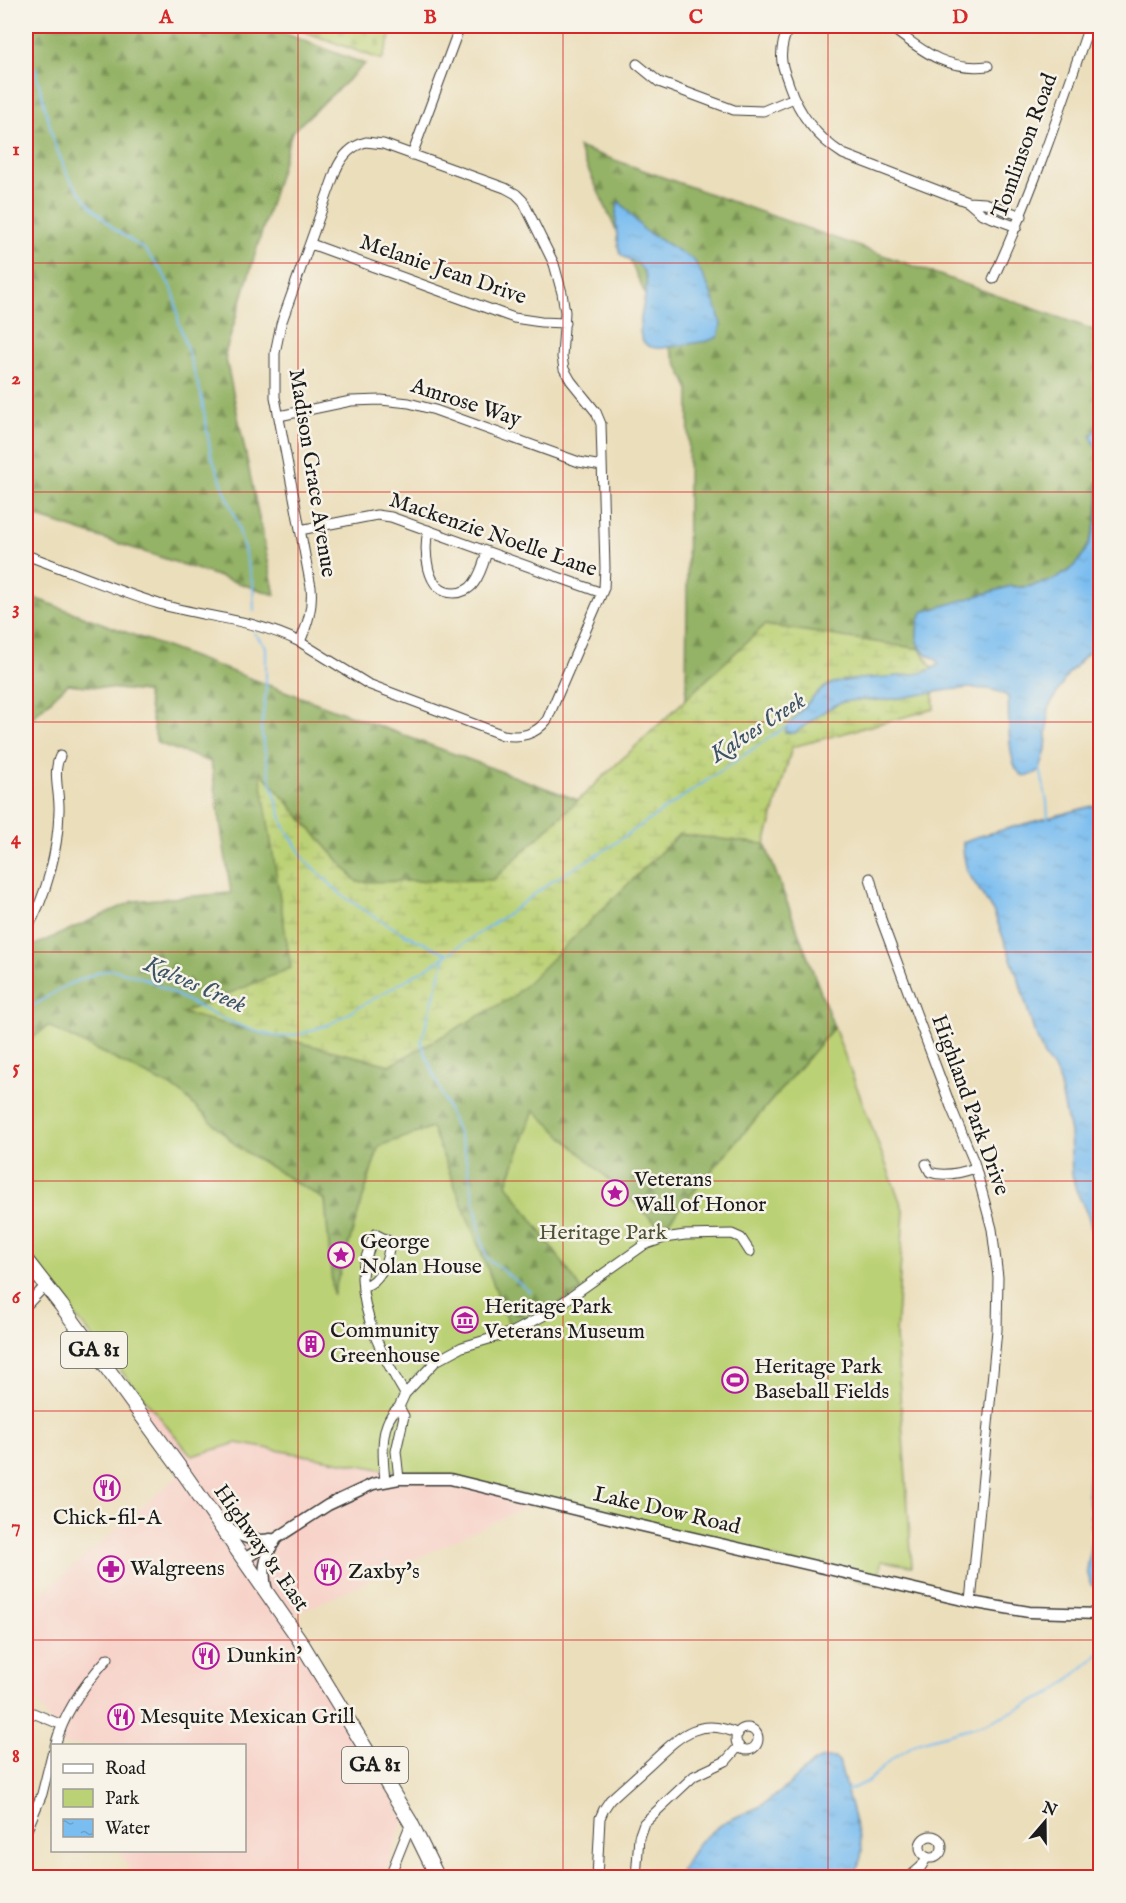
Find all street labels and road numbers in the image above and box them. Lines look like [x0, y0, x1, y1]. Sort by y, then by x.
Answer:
street label: Tomlinson Road [986, 69, 1064, 222]
street label: Melanie Jean Drive [356, 228, 530, 312]
street label: Madison Grace Avenue [282, 367, 342, 579]
street label: Amrose Way [406, 372, 525, 434]
street label: Mackenzie Noelle Lane [385, 486, 601, 584]
street label: Highland Park Drive [924, 1011, 1016, 1199]
road number: GA 81 [61, 1332, 127, 1368]
street label: Highway 81 East [207, 1479, 315, 1617]
street label: Lake Dow Road [591, 1480, 743, 1542]
road number: GA 81 [342, 1747, 408, 1783]

